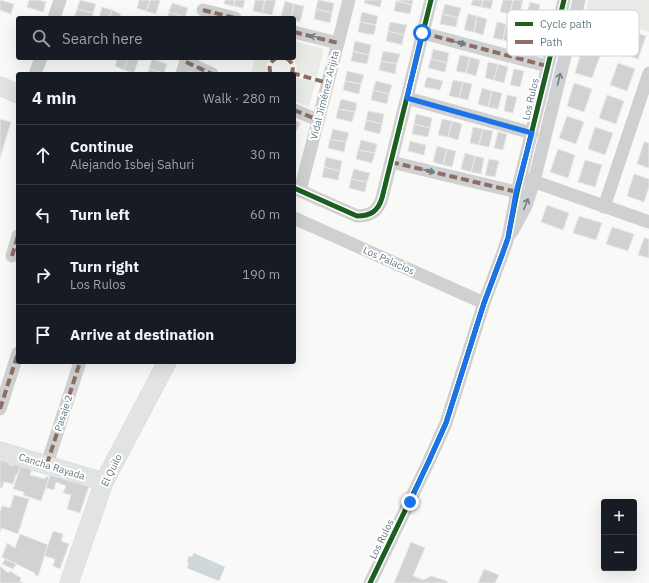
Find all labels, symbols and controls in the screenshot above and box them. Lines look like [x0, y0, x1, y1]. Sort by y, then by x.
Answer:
legend [507, 10, 639, 56]
search box [16, 16, 296, 60]
text: Cycle path [540, 17, 592, 31]
route start [413, 24, 431, 42]
icon: search [30, 27, 52, 49]
text: Search here [62, 29, 142, 48]
one-way arrow [310, 33, 323, 41]
text: Path [540, 35, 563, 49]
one-way arrow [453, 40, 466, 47]
street label: Vidal Jiménez Arijita [307, 49, 342, 141]
one-way arrow [556, 73, 564, 86]
street label: Los Rulos [519, 77, 542, 122]
text: 4 min [32, 87, 76, 109]
text: Walk · 280 m [203, 90, 280, 107]
text: Continue [70, 137, 134, 156]
icon: ahead [32, 144, 54, 166]
text: 30 m [250, 146, 280, 163]
text: Alejando Isbej Sahuri [70, 156, 194, 173]
one-way arrow [422, 167, 435, 175]
one-way arrow [523, 199, 531, 211]
icon: left [32, 204, 54, 226]
text: Turn left [70, 205, 130, 224]
text: 60 m [250, 206, 280, 223]
street label: Los Palacios [361, 243, 417, 278]
text: Turn right [70, 257, 139, 276]
icon: right [32, 264, 54, 286]
text: 190 m [242, 266, 280, 283]
text: Los Rulos [70, 276, 126, 293]
icon: arrive [32, 324, 54, 346]
text: Arrive at destination [70, 325, 214, 344]
street label: Pasaje 2 [51, 393, 76, 433]
street label: Cancha Rayada [17, 450, 87, 483]
street label: El Quilo [98, 452, 125, 489]
route end [401, 493, 419, 511]
map controls [601, 499, 637, 571]
button: + [601, 499, 637, 535]
street label: Los Rulos [366, 517, 397, 561]
button: − [601, 535, 637, 571]

